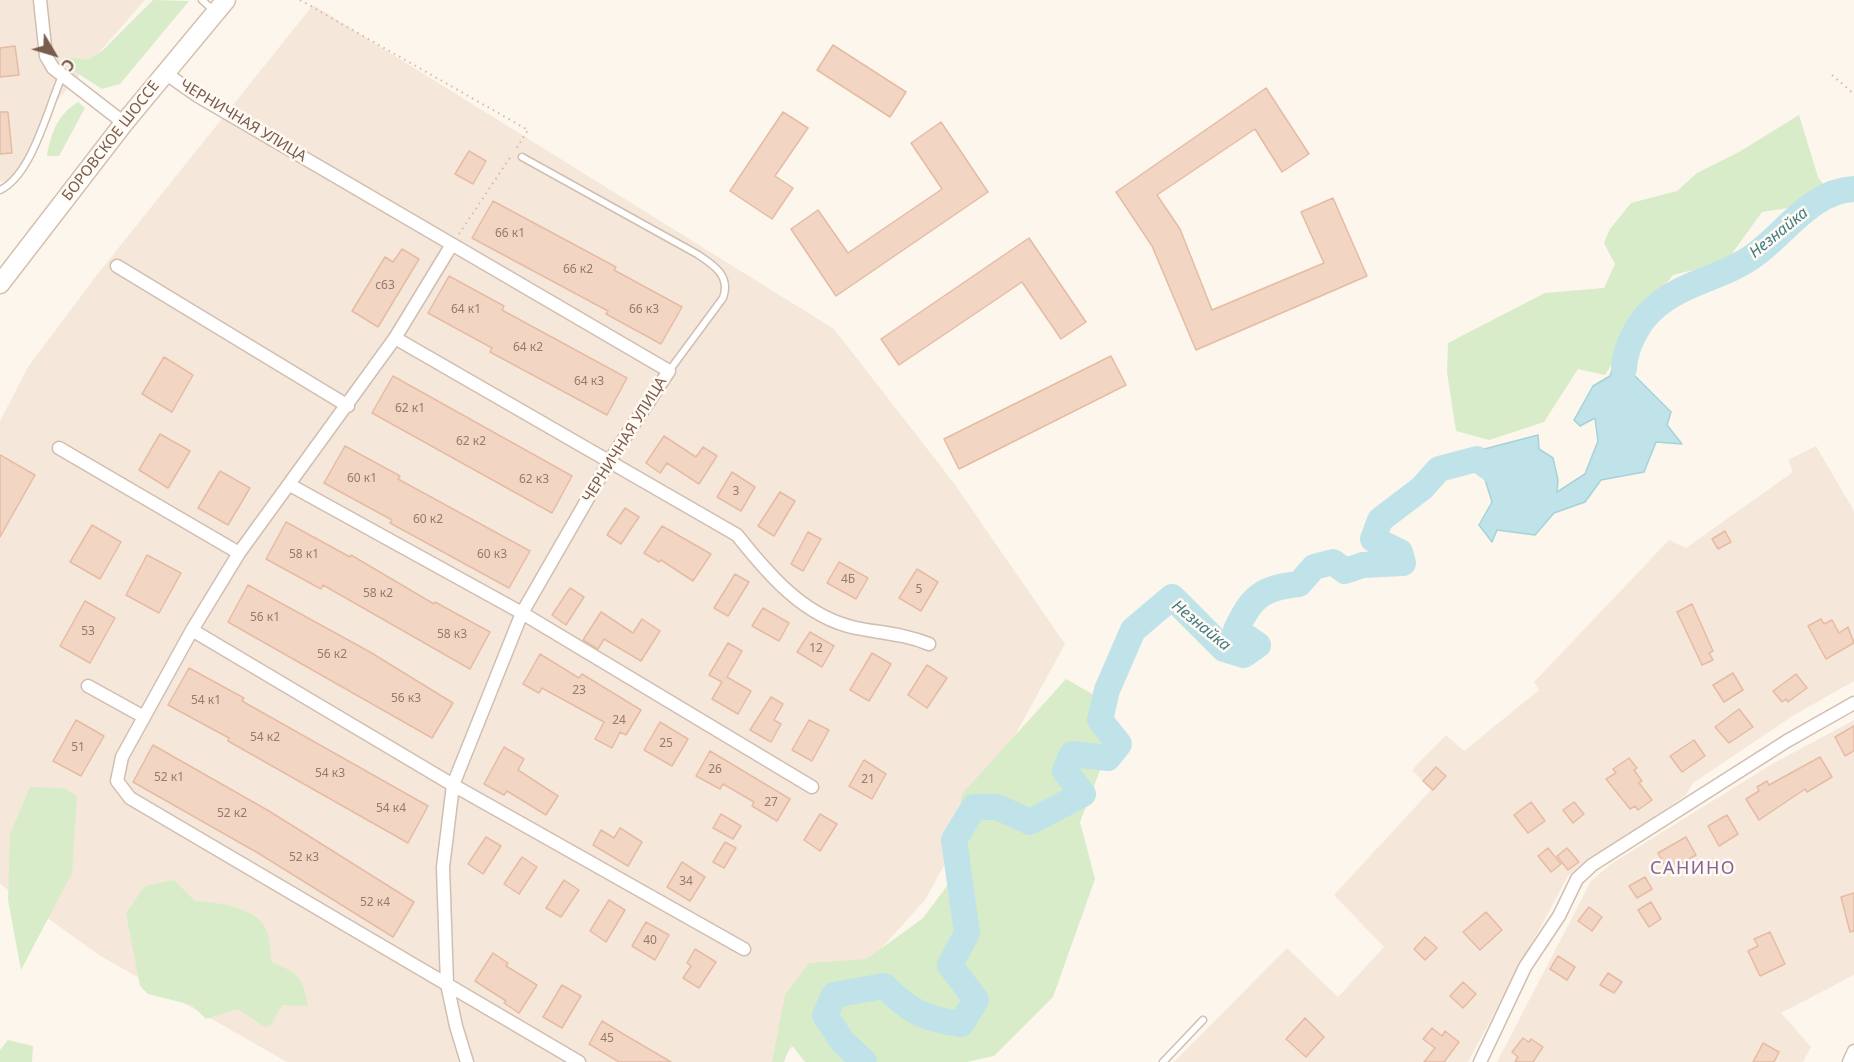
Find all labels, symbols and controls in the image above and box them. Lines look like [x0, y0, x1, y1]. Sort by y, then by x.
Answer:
north arrow [24, 24, 84, 84]
text: С [56, 54, 80, 76]
street label: ЧЕРНИЧНАЯ УЛИЦА [176, 76, 310, 166]
street label: БОРОВСКОЕ ШОССЕ [59, 77, 163, 205]
water label: Незнайка [1746, 204, 1812, 262]
house number: 66 к1 [495, 227, 525, 241]
house number: 66 к2 [563, 263, 593, 277]
house number: с63 [375, 279, 395, 293]
house number: 64 к1 [451, 303, 481, 317]
house number: 66 к3 [629, 303, 659, 317]
house number: 64 к2 [513, 341, 543, 355]
street label: ЧЕРНИЧНАЯ УЛИЦА [579, 374, 671, 506]
house number: 64 к3 [574, 375, 604, 389]
house number: 62 к1 [395, 402, 425, 416]
house number: 62 к2 [456, 435, 486, 449]
house number: 60 к1 [347, 472, 377, 486]
house number: 62 к3 [519, 473, 549, 487]
house number: 3 [733, 485, 739, 499]
house number: 60 к2 [413, 513, 443, 527]
house number: 58 к1 [289, 548, 319, 562]
house number: 60 к3 [477, 548, 507, 562]
house number: 4Б [841, 573, 855, 587]
house number: 5 [916, 583, 922, 597]
house number: 58 к2 [363, 587, 393, 601]
water label: Незнайка [1168, 597, 1234, 655]
house number: 56 к1 [250, 611, 280, 625]
house number: 53 [81, 625, 95, 639]
house number: 58 к3 [437, 628, 467, 642]
house number: 12 [809, 642, 823, 656]
house number: 56 к2 [317, 648, 347, 662]
house number: 23 [572, 684, 586, 698]
house number: 56 к3 [391, 692, 421, 706]
house number: 54 к1 [191, 694, 221, 708]
house number: 24 [612, 714, 626, 728]
house number: 54 к2 [250, 731, 280, 745]
house number: 25 [659, 737, 673, 751]
house number: 51 [71, 741, 85, 755]
house number: 26 [708, 763, 722, 777]
house number: 54 к3 [315, 767, 345, 781]
house number: 52 к1 [154, 771, 184, 785]
house number: 21 [861, 773, 875, 787]
house number: 27 [764, 796, 778, 810]
house number: 54 к4 [376, 802, 406, 816]
house number: 52 к2 [217, 807, 247, 821]
house number: 52 к3 [289, 851, 319, 865]
district label: САНИНО [1650, 858, 1736, 880]
house number: 34 [679, 875, 693, 889]
house number: 52 к4 [360, 896, 390, 910]
house number: 40 [643, 934, 657, 948]
house number: 45 [600, 1032, 614, 1046]

